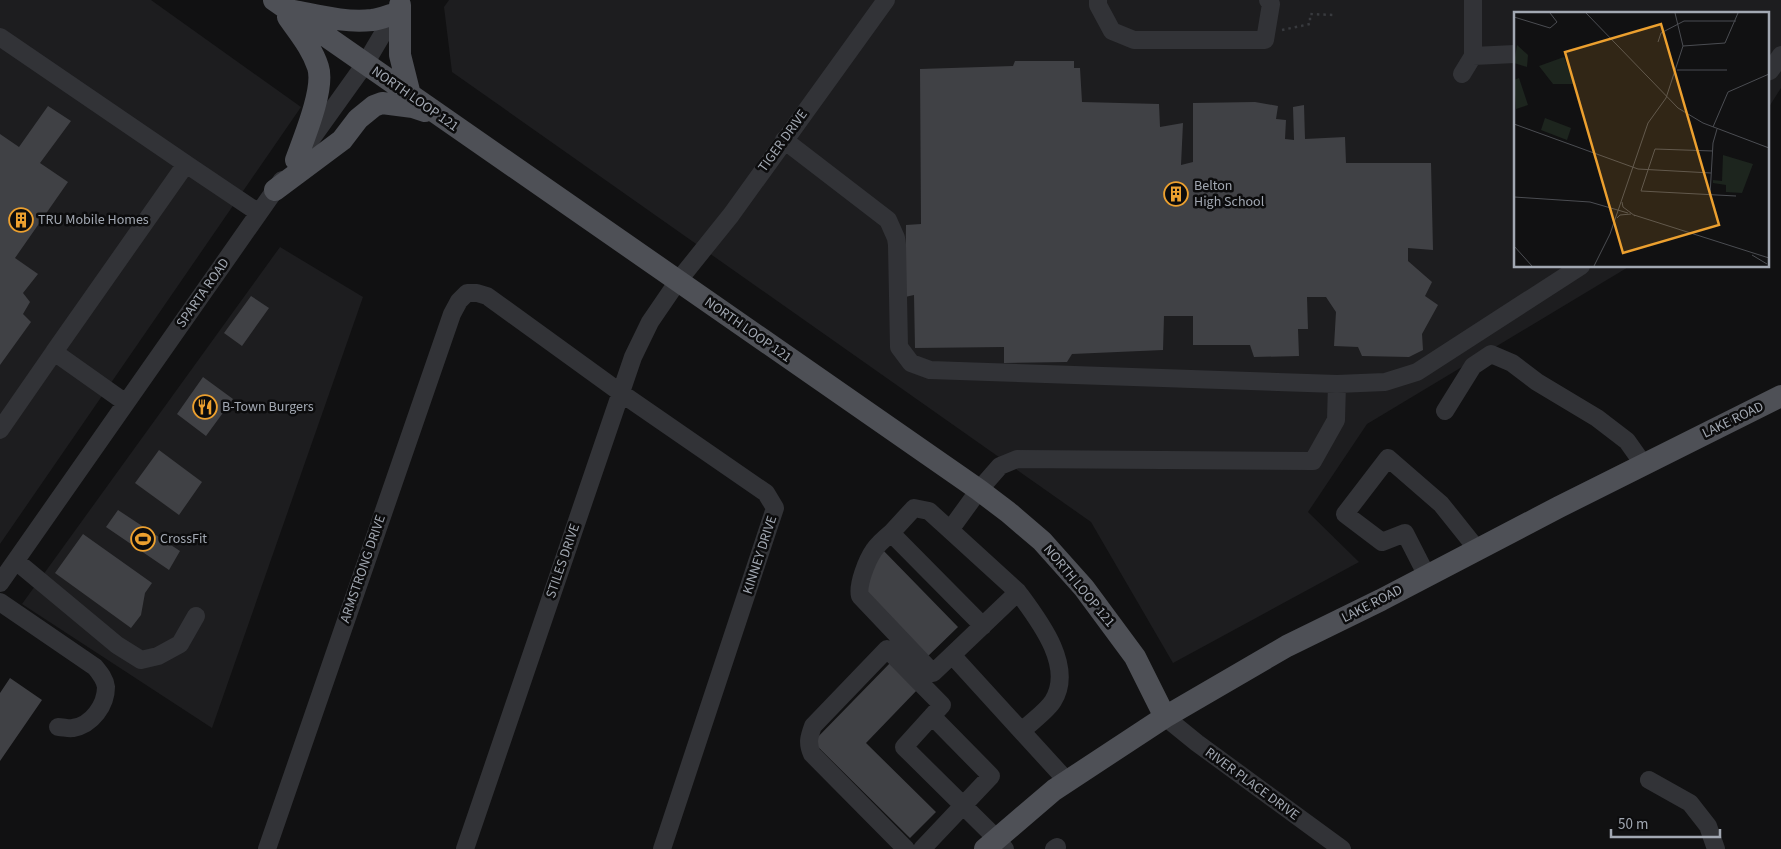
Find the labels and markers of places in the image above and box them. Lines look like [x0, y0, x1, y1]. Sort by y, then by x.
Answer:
place label: Belton High School [1194, 176, 1265, 212]
building icon: Belton High School [1163, 181, 1189, 207]
building icon: TRU Mobile Homes [8, 207, 34, 233]
place label: TRU Mobile Homes [38, 210, 149, 230]
restaurant icon: B-Town Burgers [192, 394, 218, 420]
place label: B-Town Burgers [222, 397, 314, 417]
sports icon: CrossFit [130, 526, 156, 552]
place label: CrossFit [160, 529, 207, 549]

